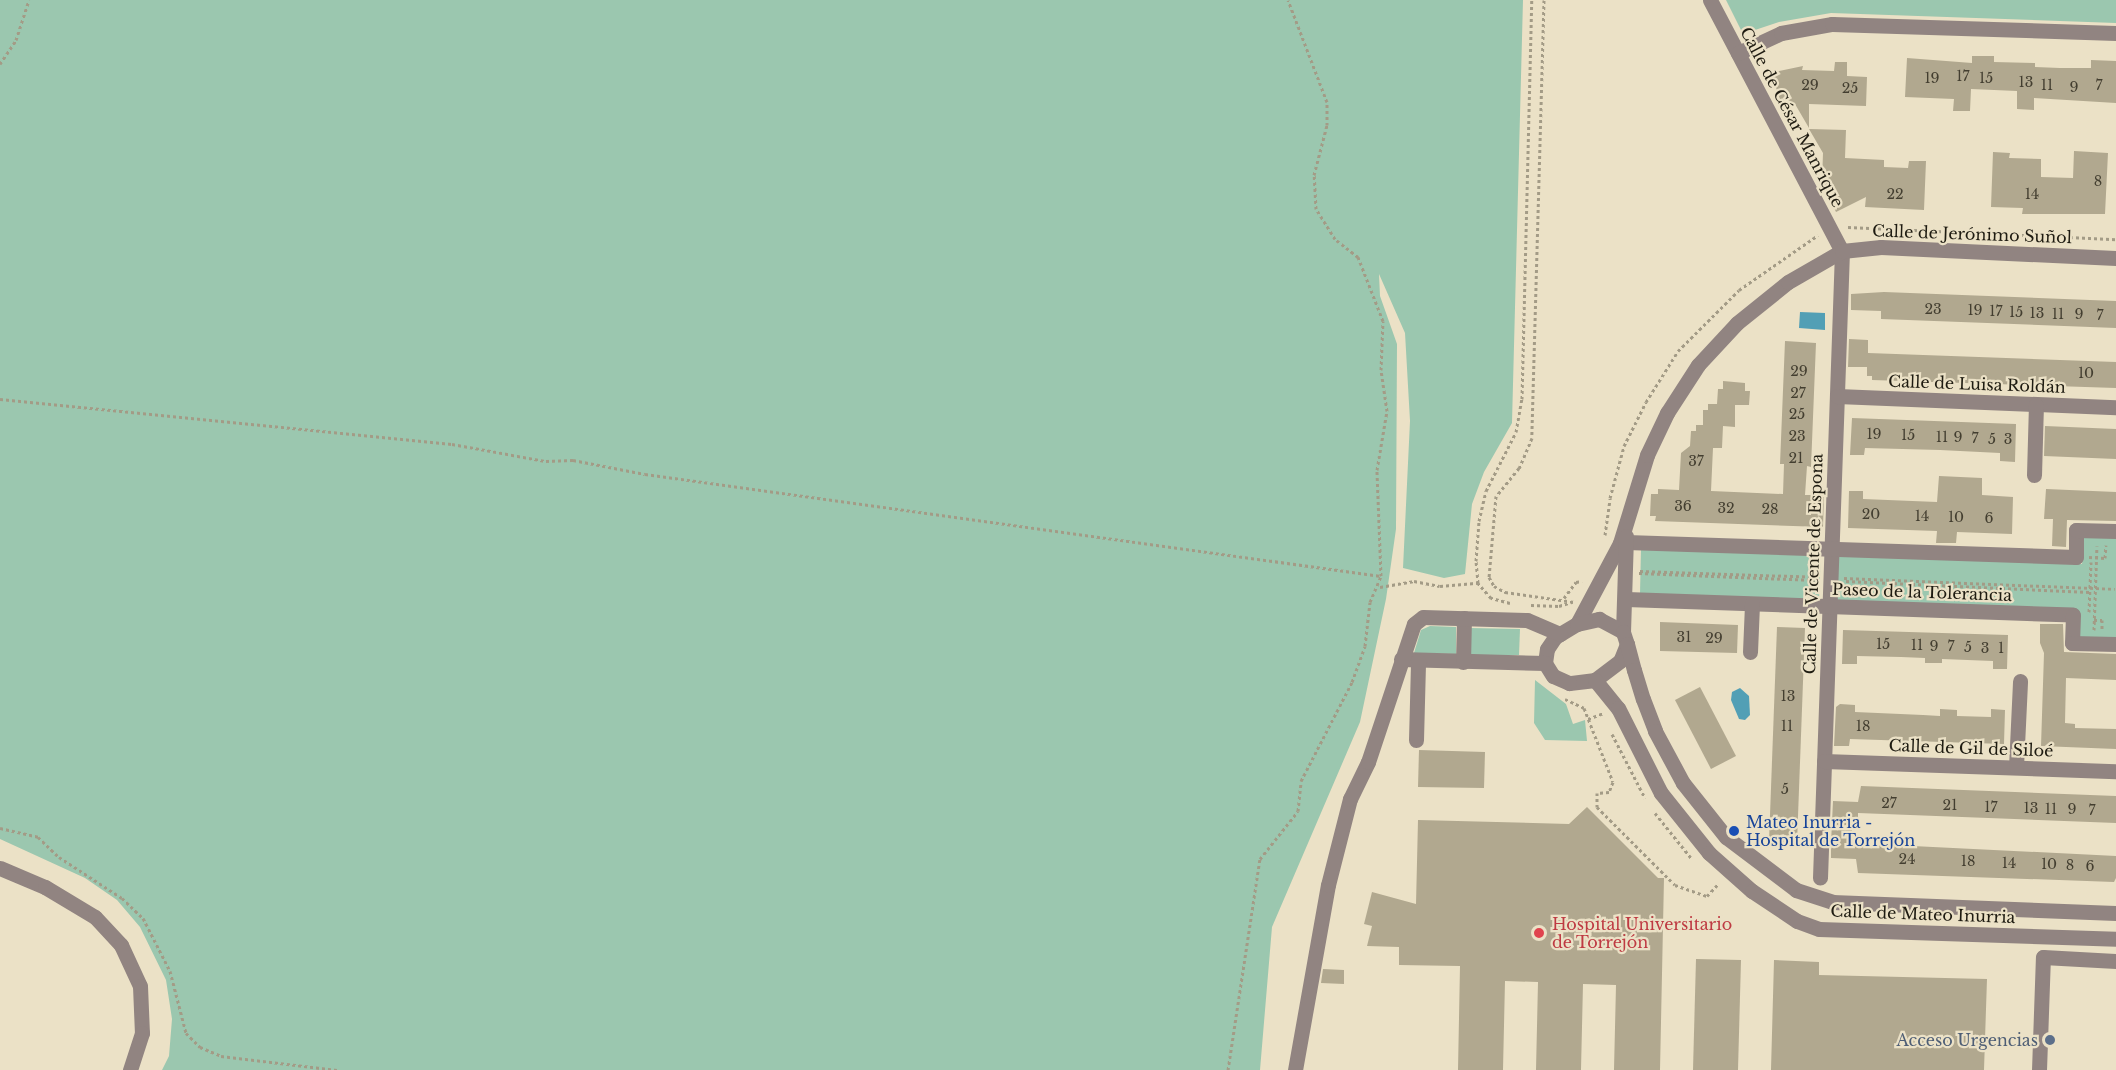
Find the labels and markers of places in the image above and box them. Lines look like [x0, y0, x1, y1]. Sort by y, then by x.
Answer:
place label: Mateo Inurria - Hospital de Torrejón [1746, 812, 1916, 850]
marker: Mateo Inurria - Hospital de Torrejón [1727, 824, 1741, 838]
place label: Hospital Universitario de Torrejón [1552, 914, 1732, 952]
marker: Hospital Universitario de Torrejón [1530, 924, 1548, 942]
place label: Acceso Urgencias [1897, 1030, 2038, 1050]
marker: Acceso Urgencias [2043, 1033, 2057, 1047]

